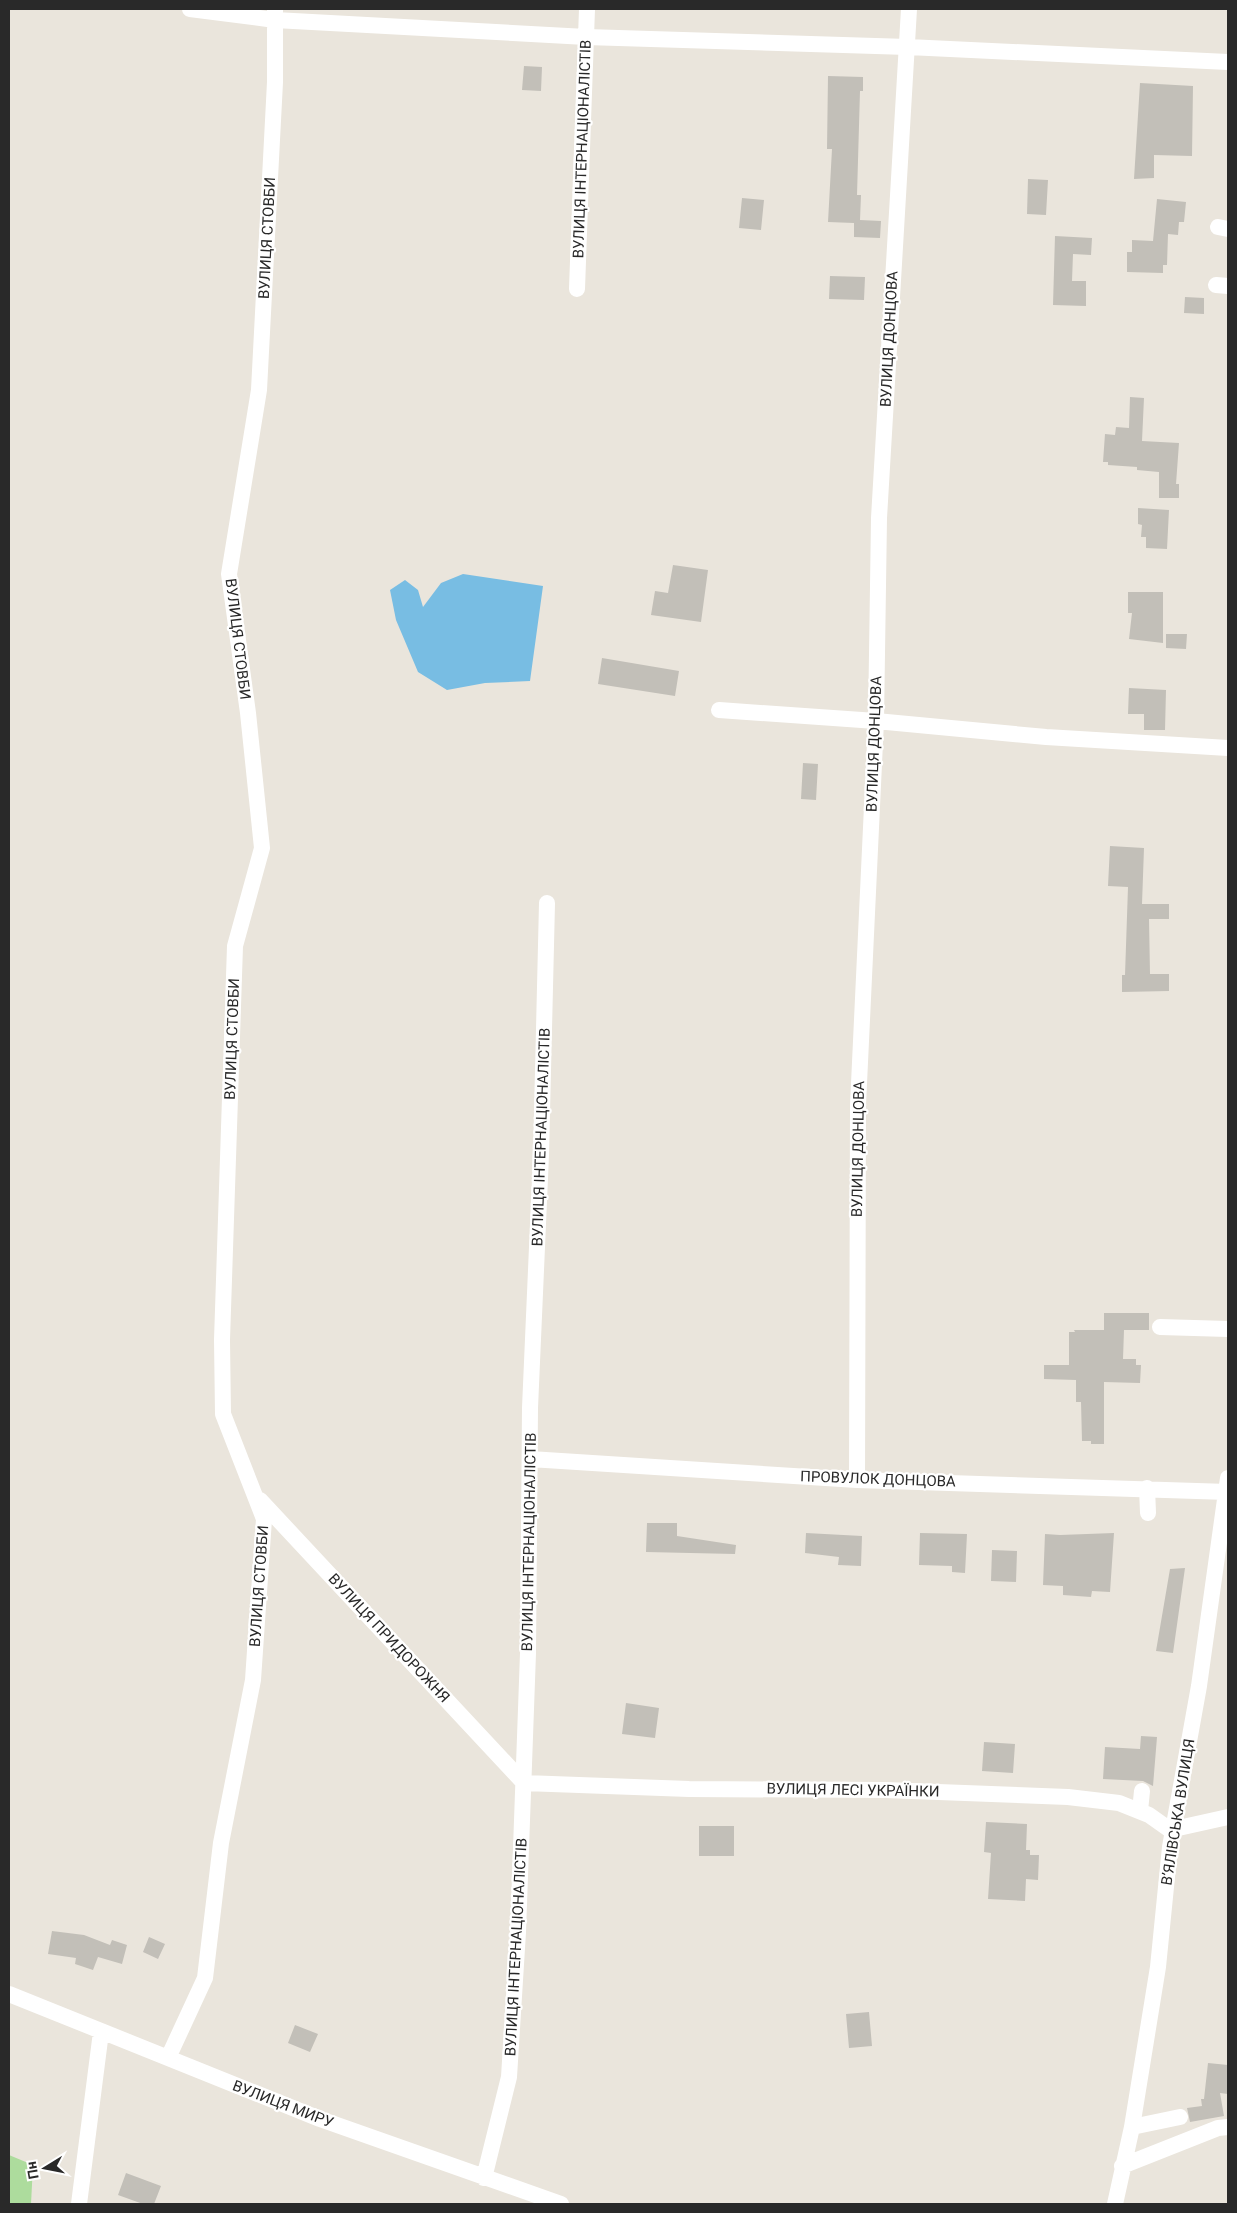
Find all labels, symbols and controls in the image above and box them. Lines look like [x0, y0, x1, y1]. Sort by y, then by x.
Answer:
street label: ВУЛИЦЯ ІНТЕРНАЦІОНАЛІСТІВ [569, 39, 595, 259]
street label: ВУЛИЦЯ СТОВБИ [255, 177, 279, 299]
street label: ВУЛИЦЯ ДОНЦОВА [876, 270, 902, 408]
street label: ВУЛИЦЯ СТОВБИ [222, 577, 254, 701]
street label: ВУЛИЦЯ ДОНЦОВА [863, 675, 885, 812]
street label: ВУЛИЦЯ СТОВБИ [221, 978, 243, 1100]
street label: ВУЛИЦЯ ІНТЕРНАЦІОНАЛІСТІВ [528, 1027, 554, 1247]
street label: ВУЛИЦЯ ДОНЦОВА [848, 1080, 868, 1217]
street label: ВУЛИЦЯ ІНТЕРНАЦІОНАЛІСТІВ [518, 1433, 540, 1651]
street label: ПРОВУЛОК ДОНЦОВА [800, 1467, 956, 1491]
street label: ВУЛИЦЯ СТОВБИ [246, 1525, 272, 1647]
street label: ВУЛИЦЯ ПРИДОРОЖНЯ [325, 1570, 453, 1706]
street label: В’ЯЛІВСЬКА ВУЛИЦЯ [1158, 1737, 1198, 1887]
street label: ВУЛИЦЯ ЛЕСІ УКРАЇНКИ [766, 1779, 940, 1801]
street label: ВУЛИЦЯ ІНТЕРНАЦІОНАЛІСТІВ [501, 1837, 531, 2057]
street label: ВУЛИЦЯ МИРУ [230, 2077, 336, 2131]
north arrow [20, 2143, 70, 2193]
text: Пн [23, 2160, 42, 2180]

